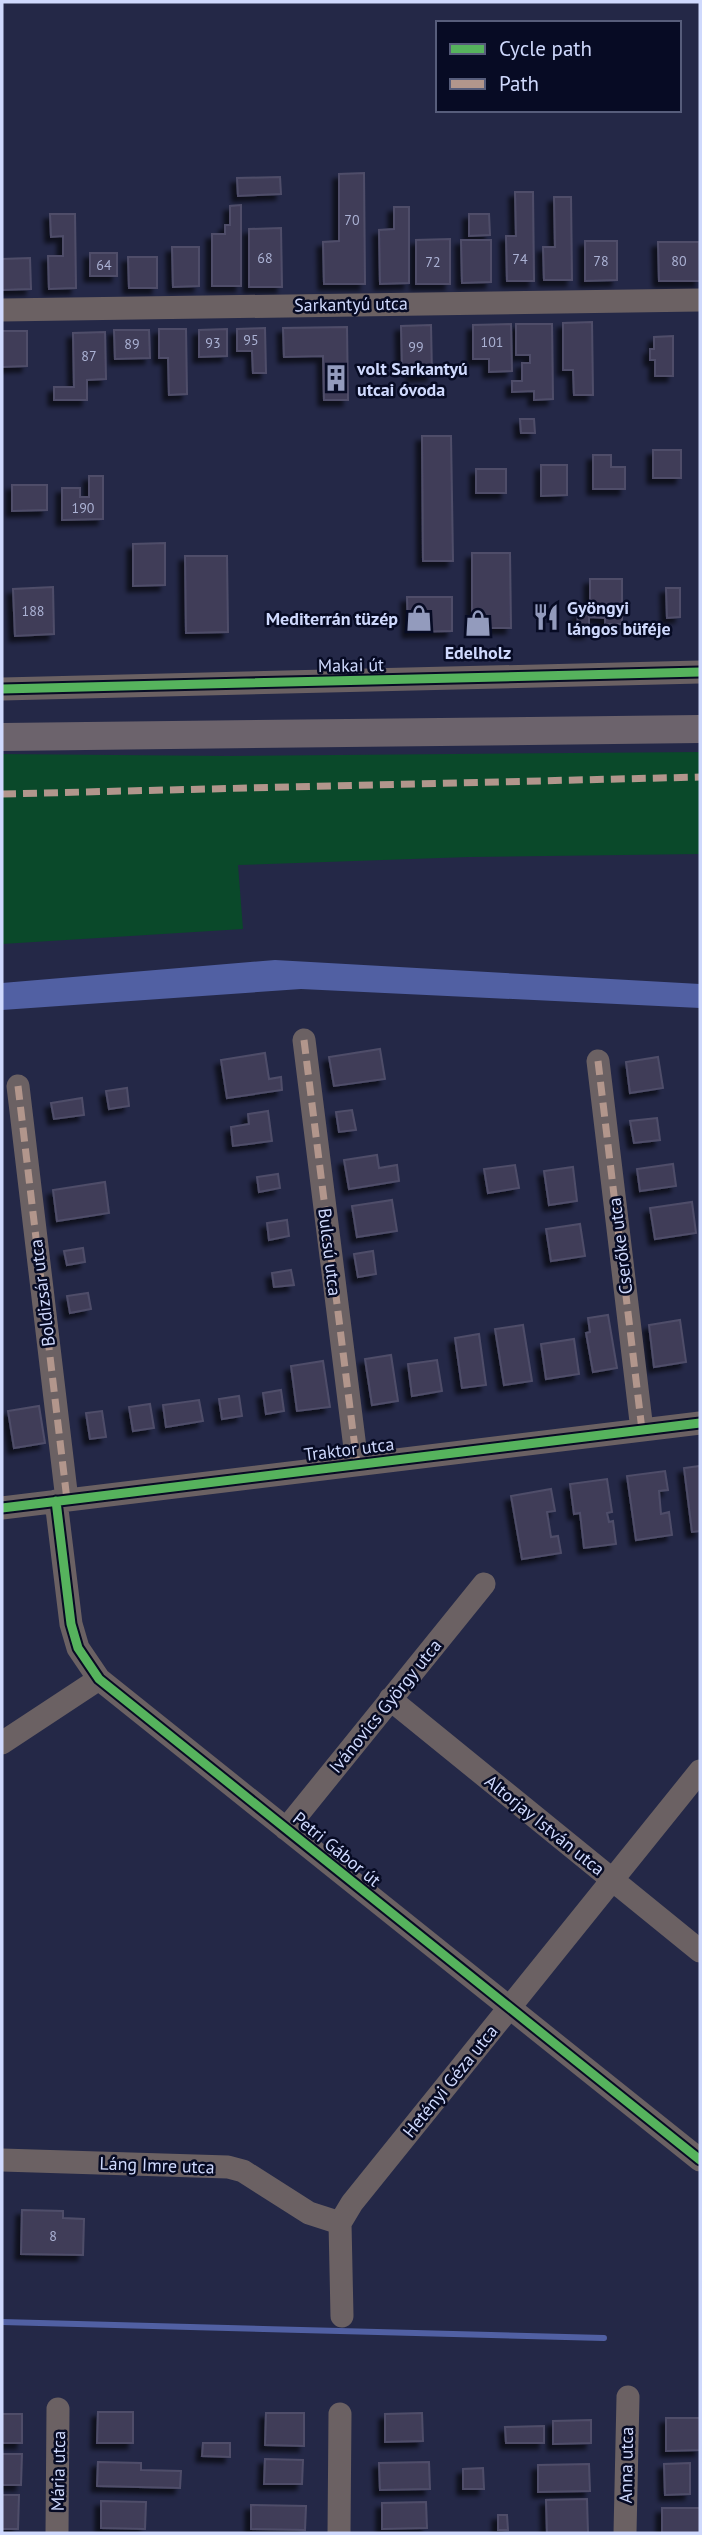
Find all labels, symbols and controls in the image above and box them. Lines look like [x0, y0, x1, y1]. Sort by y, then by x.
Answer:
legend [436, 21, 681, 112]
text: Cycle path [499, 35, 592, 62]
text: Path [499, 70, 539, 97]
house number: 70 [344, 211, 360, 229]
house number: 68 [257, 249, 273, 267]
house number: 74 [512, 250, 528, 268]
house number: 78 [593, 252, 609, 270]
house number: 80 [671, 252, 687, 270]
house number: 72 [425, 253, 441, 271]
house number: 64 [96, 256, 112, 274]
street label: Sarkantyú utca [294, 292, 408, 316]
house number: 95 [243, 331, 259, 349]
house number: 101 [481, 333, 503, 351]
house number: 93 [205, 334, 221, 352]
house number: 89 [124, 335, 140, 353]
house number: 99 [408, 338, 424, 356]
house number: 87 [81, 347, 97, 365]
place label: volt Sarkantyú utcai óvoda [356, 357, 468, 401]
building icon: volt Sarkantyú utcai óvoda [321, 363, 351, 393]
house number: 190 [72, 499, 95, 517]
place label: Gyöngyi lángos büféje [567, 596, 671, 640]
house number: 188 [22, 602, 44, 620]
restaurant icon: Gyöngyi lángos büféje [531, 602, 561, 632]
shop icon: Mediterrán tüzép [404, 603, 434, 633]
place label: Mediterrán tüzép [266, 607, 398, 630]
shop icon: Edelholz [463, 608, 493, 638]
place label: Edelholz [445, 641, 511, 664]
street label: Makai út [318, 653, 384, 677]
street label: Cserőke utca [603, 1196, 637, 1296]
street label: Bulcsú utca [313, 1207, 347, 1297]
street label: Boldizsár utca [24, 1238, 60, 1348]
street label: Traktor utca [302, 1432, 396, 1466]
street label: Ivánovics György utca [324, 1634, 446, 1778]
street label: Altorjay István utca [480, 1770, 610, 1880]
street label: Petri Gábor út [288, 1807, 386, 1891]
street label: Hetényi Géza utca [397, 2020, 503, 2142]
street label: Láng Imre utca [99, 2151, 215, 2179]
house number: 8 [49, 2227, 57, 2245]
street label: Anna utca [614, 2427, 638, 2503]
street label: Mária utca [46, 2431, 70, 2511]

